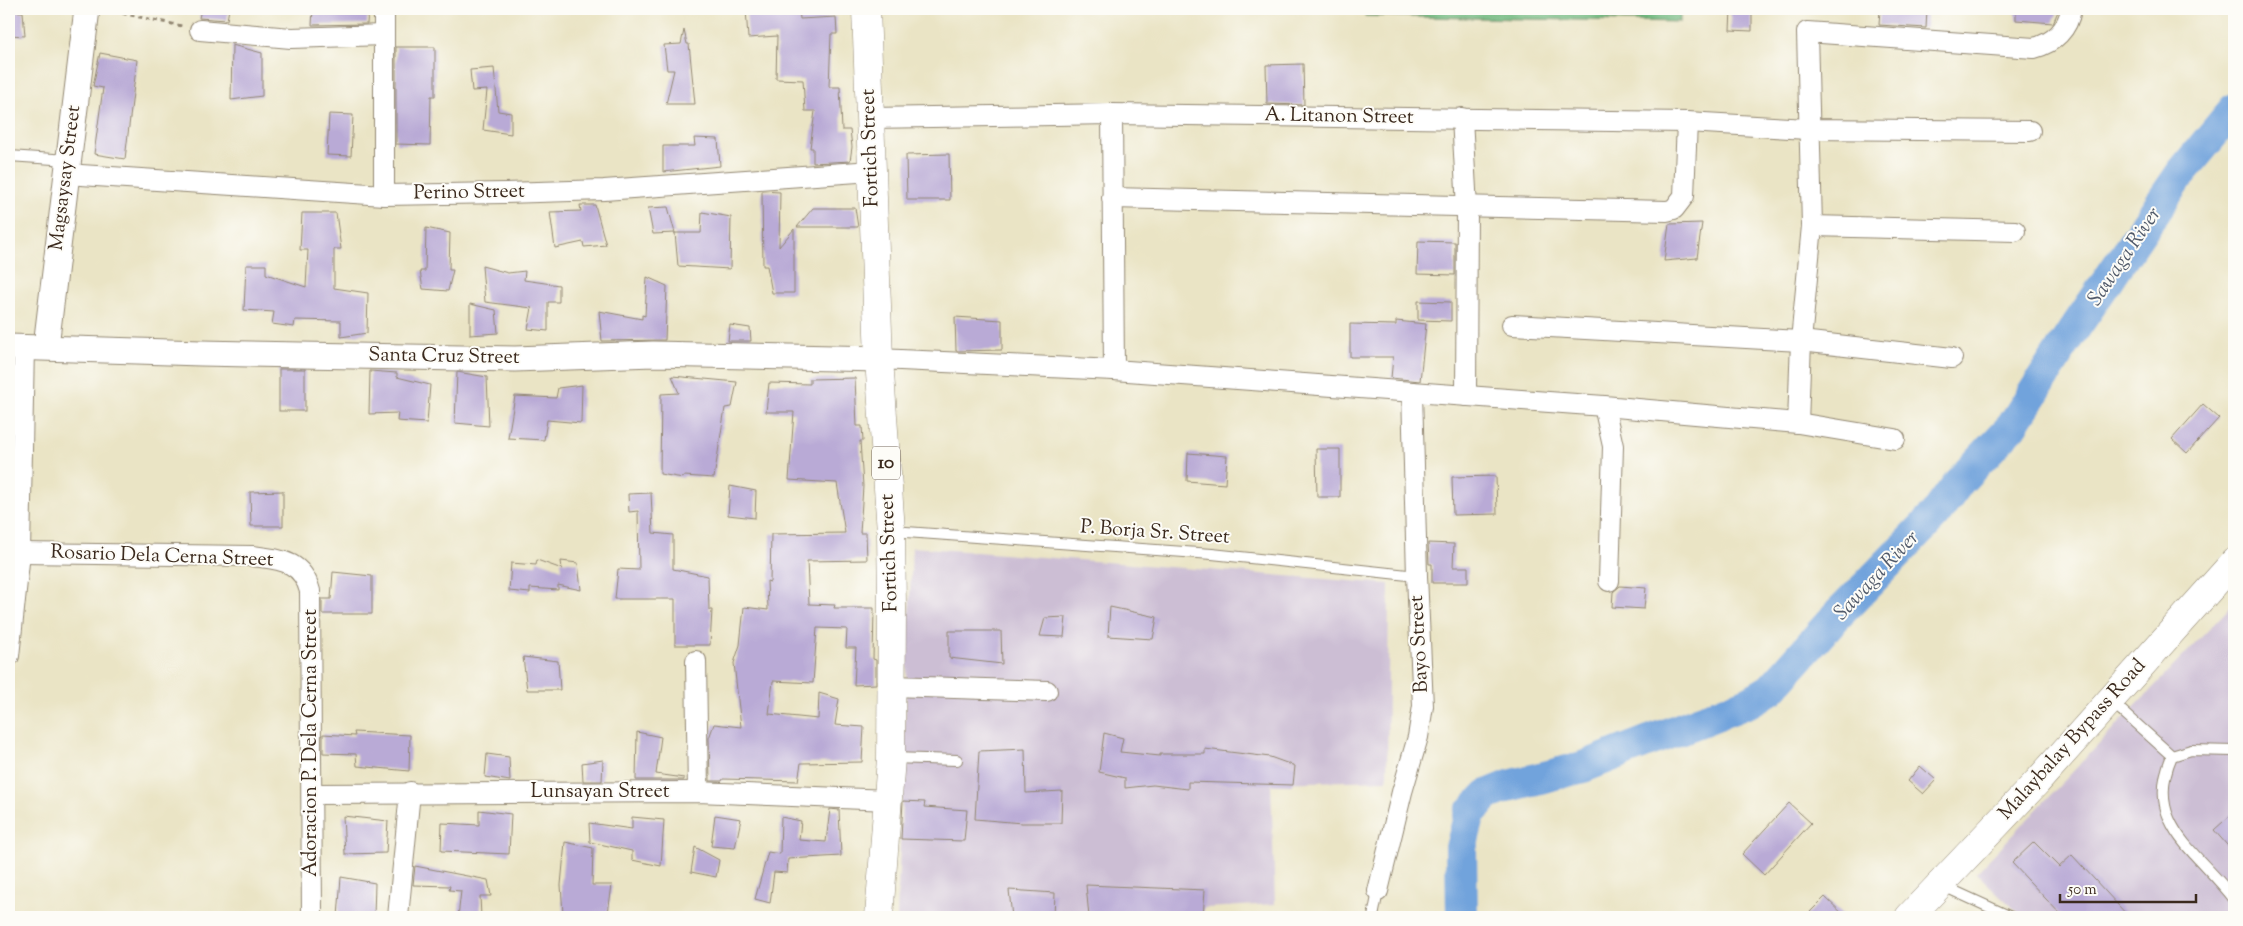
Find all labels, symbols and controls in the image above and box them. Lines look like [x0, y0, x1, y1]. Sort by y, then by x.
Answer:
street label: Fortich Street [854, 88, 888, 208]
street label: A. Litanon Street [1264, 101, 1414, 133]
street label: Magsaysay Street [43, 103, 89, 252]
street label: Perino Street [413, 178, 525, 208]
water label: Sawaga River [2081, 201, 2169, 312]
street label: Santa Cruz Street [368, 341, 520, 373]
road number: 10 [872, 446, 900, 479]
street label: Fortich Street [873, 493, 907, 613]
street label: P. Borja Sr. Street [1079, 513, 1231, 553]
water label: Sawaga River [1827, 524, 1927, 628]
street label: Rosario Dela Cerna Street [50, 539, 274, 575]
street label: Bayo Street [1403, 594, 1437, 694]
street label: Adoracion P. Dela Cerna Street [297, 609, 326, 877]
street label: Malaybalay Bypass Road [1992, 653, 2154, 827]
street label: Lunsayan Street [530, 778, 670, 807]
scale bar [2060, 871, 2197, 903]
text: 50 m [2067, 880, 2097, 901]

